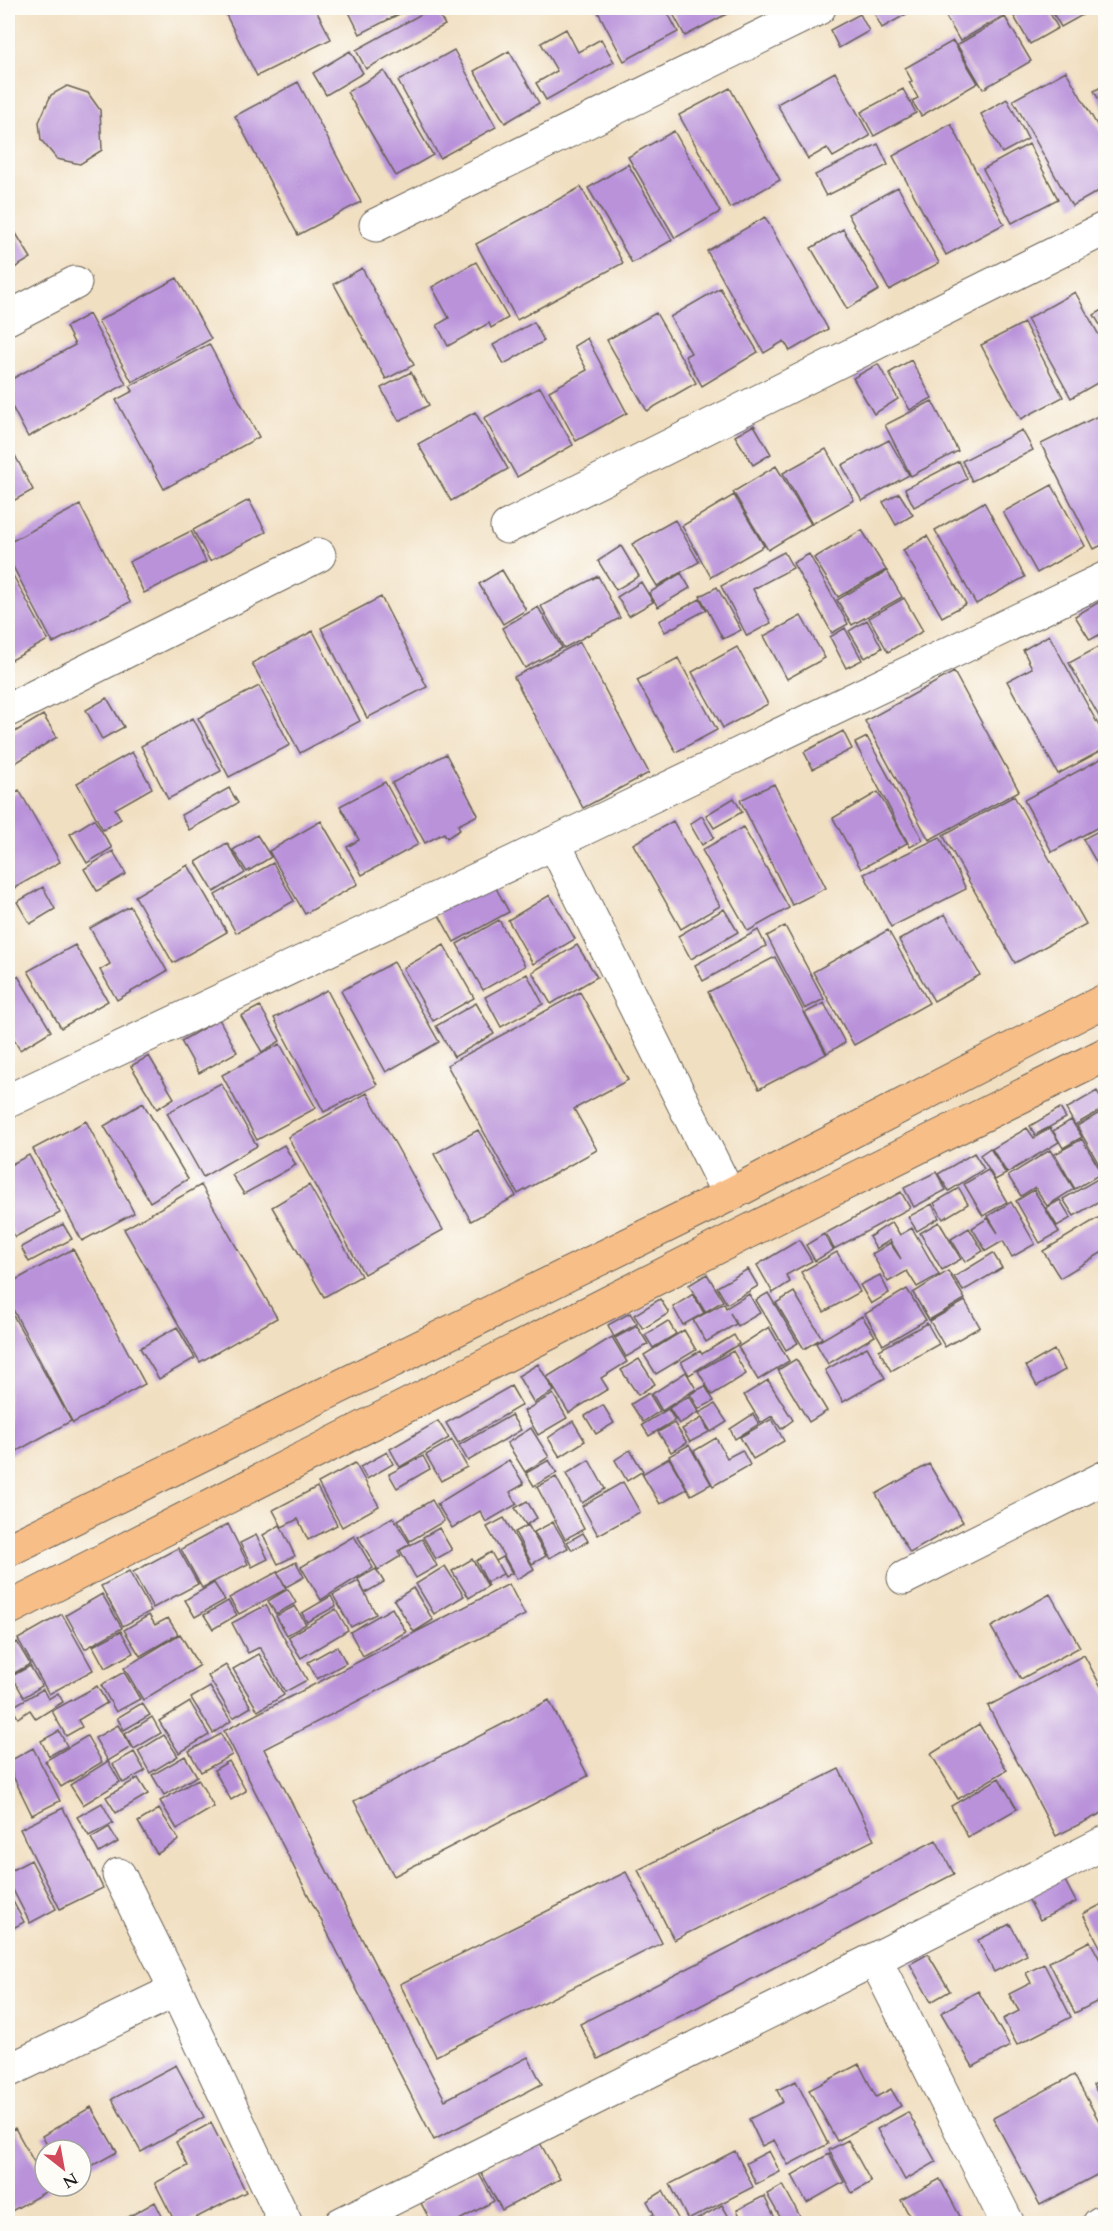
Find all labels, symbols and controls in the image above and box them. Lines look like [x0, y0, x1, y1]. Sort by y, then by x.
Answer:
north arrow [33, 2138, 93, 2198]
text: N [58, 2167, 82, 2193]

